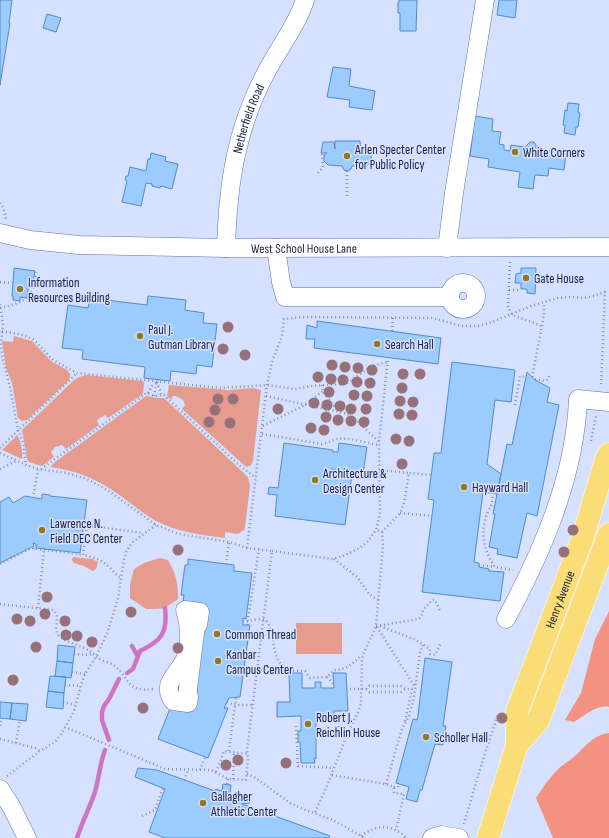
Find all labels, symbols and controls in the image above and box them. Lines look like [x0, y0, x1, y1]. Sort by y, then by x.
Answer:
street label: Netherfield Road [229, 81, 268, 155]
place label: Arlen Specter Center for Public Policy [354, 142, 446, 173]
place label: White Corners [523, 145, 585, 161]
marker: White Corners [510, 147, 520, 157]
marker: Arlen Specter Center for Public Policy [342, 151, 352, 161]
street label: West School House Lane [251, 241, 357, 257]
place label: Gate House [534, 271, 584, 287]
marker: Gate House [521, 273, 531, 283]
place label: Information Resources Building [28, 275, 110, 306]
marker: Information Resources Building [15, 284, 25, 294]
place label: Paul J. Gutman Library [148, 322, 215, 353]
marker: Paul J. Gutman Library [135, 331, 145, 341]
place label: Search Hall [385, 337, 434, 353]
marker: Search Hall [372, 339, 382, 349]
place label: Architecture & Design Center [322, 466, 387, 497]
marker: Architecture & Design Center [310, 475, 320, 485]
place label: Hayward Hall [472, 480, 528, 496]
marker: Hayward Hall [459, 482, 469, 492]
place label: Lawrence N. Field DEC Center [50, 516, 123, 547]
marker: Lawrence N. Field DEC Center [37, 525, 47, 535]
street label: Henry Avenue [542, 569, 579, 631]
place label: Common Thread [225, 627, 296, 643]
marker: Common Thread [212, 629, 222, 639]
place label: Kanbar Campus Center [226, 647, 293, 678]
marker: Kanbar Campus Center [213, 656, 223, 666]
place label: Robert J. Reichlin House [316, 710, 380, 741]
marker: Robert J. Reichlin House [303, 719, 313, 729]
place label: Scholler Hall [434, 730, 488, 746]
marker: Scholler Hall [421, 732, 431, 742]
place label: Gallagher Athletic Center [210, 789, 278, 820]
marker: Gallagher Athletic Center [198, 798, 208, 808]

